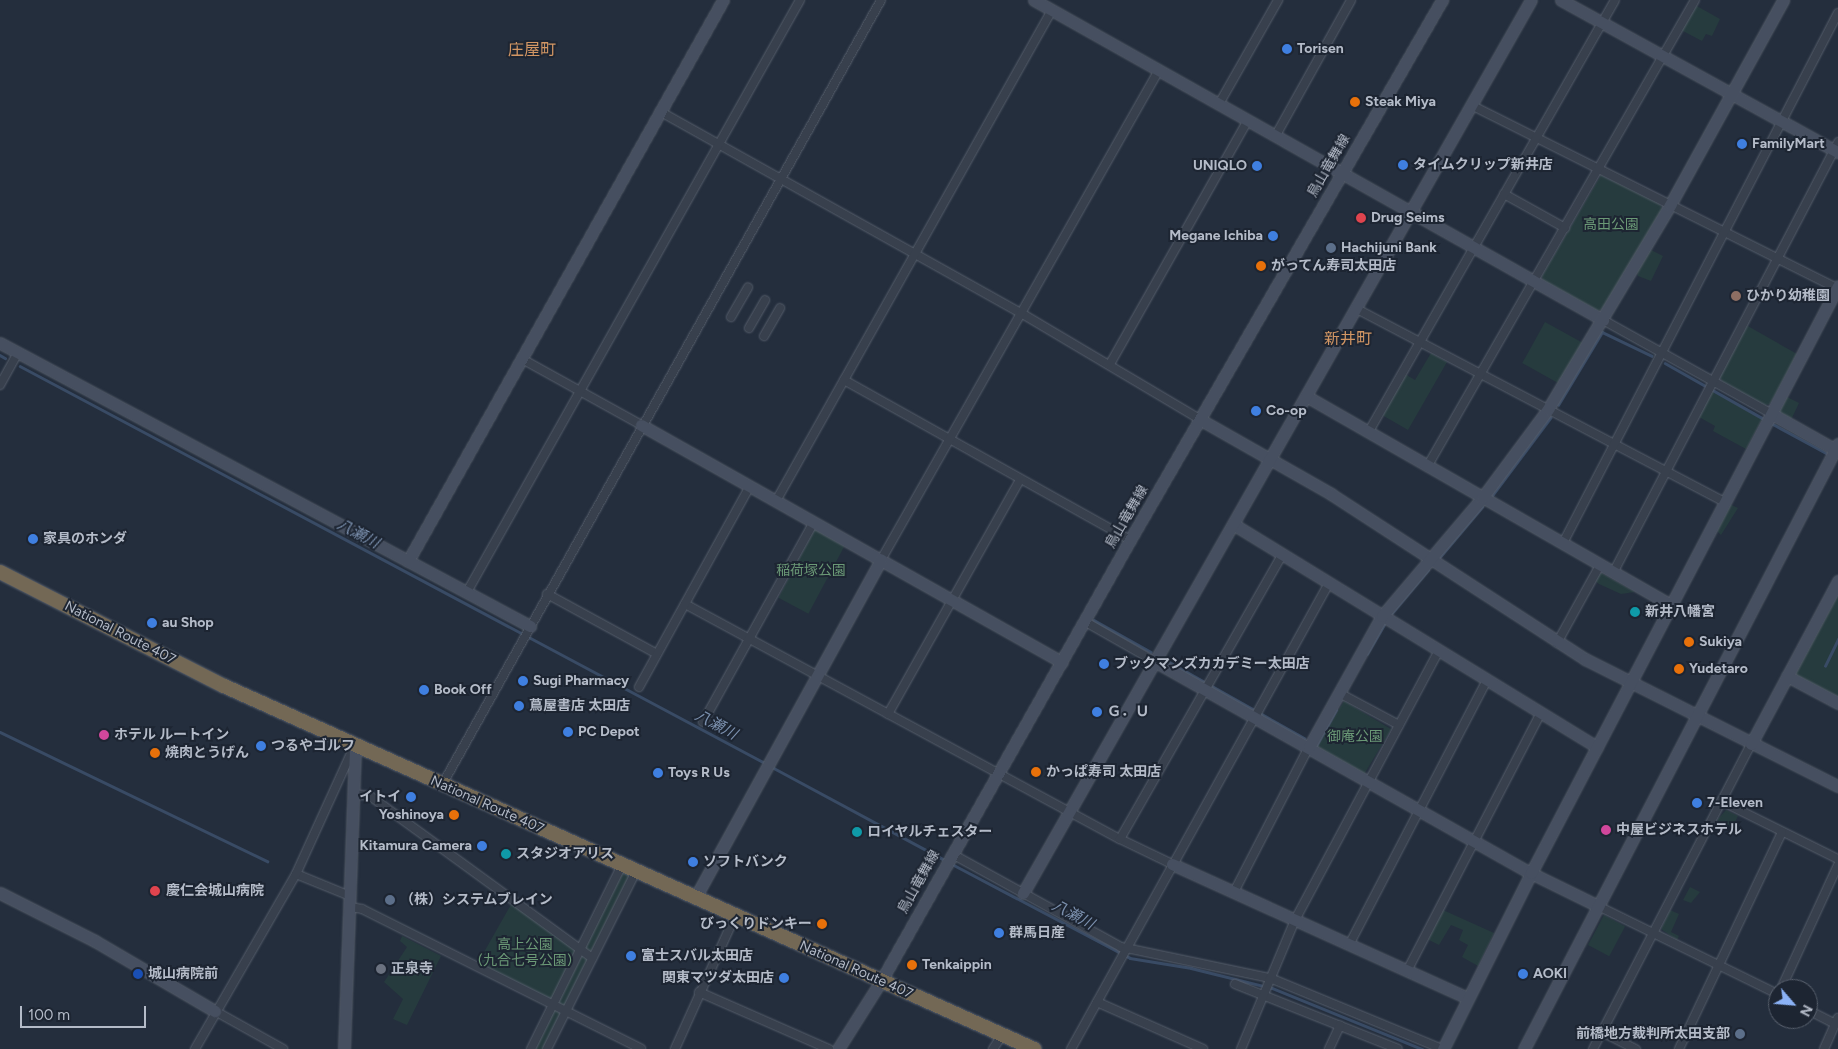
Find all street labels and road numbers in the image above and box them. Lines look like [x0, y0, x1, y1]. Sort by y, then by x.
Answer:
street label: 鳥山竜舞線 [1304, 131, 1354, 201]
street label: 鳥山竜舞線 [1102, 482, 1152, 552]
street label: National Route 407 [62, 598, 178, 668]
street label: National Route 407 [428, 772, 546, 838]
street label: 鳥山竜舞線 [895, 847, 943, 917]
street label: National Route 407 [797, 937, 915, 1003]

